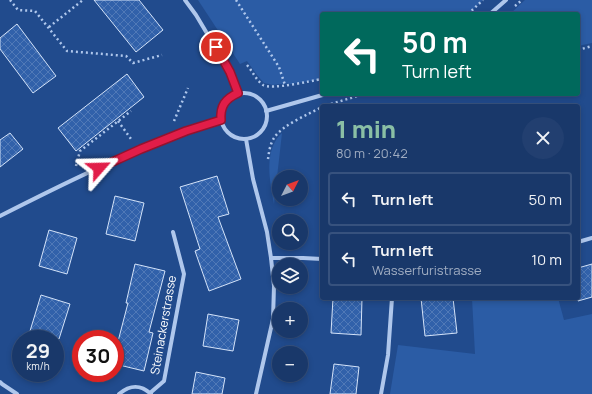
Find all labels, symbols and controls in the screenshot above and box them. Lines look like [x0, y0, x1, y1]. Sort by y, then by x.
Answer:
text: 50 m [402, 23, 468, 61]
icon: left [336, 28, 388, 80]
pin [199, 30, 233, 64]
icon: arrive [205, 36, 227, 58]
text: Turn left [402, 59, 472, 83]
text: 1 min [336, 112, 396, 145]
button: close [522, 117, 564, 159]
text: 80 m · 20:42 [336, 144, 408, 162]
position arrow [78, 147, 120, 189]
north arrow [272, 170, 308, 206]
map controls [272, 170, 308, 382]
icon: left [338, 188, 360, 210]
text: Turn left [372, 189, 434, 210]
text: 50 m [528, 189, 562, 210]
button: search [272, 214, 308, 250]
text: Turn left [372, 240, 434, 261]
icon: left [338, 248, 360, 270]
text: 10 m [531, 249, 562, 270]
button: layers [272, 258, 308, 294]
text: Wasserfuristrasse [372, 261, 482, 279]
street label: Steinackerstrasse [146, 274, 180, 376]
button: + [272, 302, 308, 338]
speed limit sign: 30 [72, 330, 124, 382]
text: 29 [26, 337, 50, 364]
button: − [272, 346, 308, 382]
text: km/h [26, 359, 50, 373]

